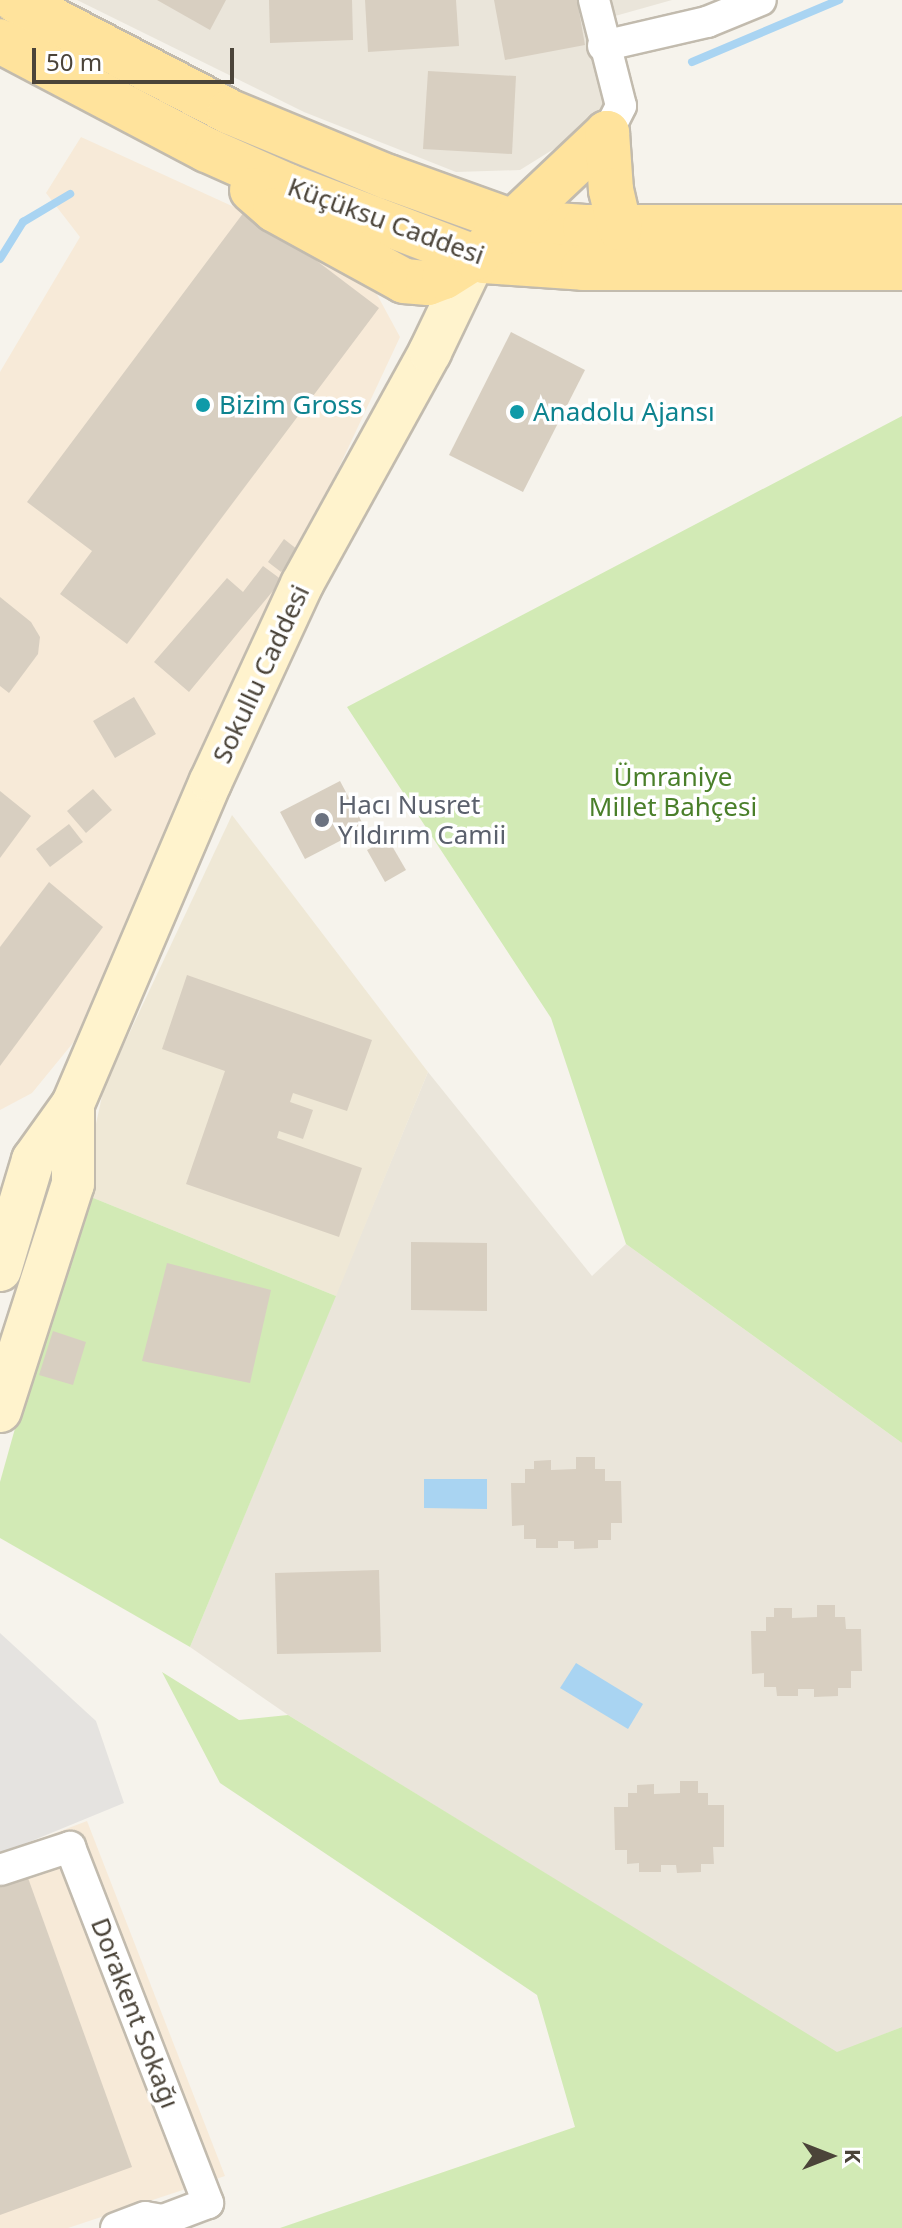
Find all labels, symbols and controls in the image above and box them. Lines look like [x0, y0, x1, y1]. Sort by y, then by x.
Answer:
scale bar [36, 32, 238, 82]
text: 50 m [46, 45, 102, 78]
street label: Küçüksu Caddesi [284, 171, 488, 271]
place label: Bizim Gross [219, 389, 362, 421]
marker: Bizim Gross [194, 396, 212, 414]
place label: Anadolu Ajansı [533, 396, 715, 428]
marker: Anadolu Ajansı [508, 403, 526, 421]
street label: Sokullu Caddesi [206, 580, 316, 768]
park label: Ümraniye Millet Bahçesi [589, 761, 757, 822]
place label: Hacı Nusret Yıldırım Camii [338, 789, 506, 850]
marker: Hacı Nusret Yıldırım Camii [313, 811, 331, 829]
street label: Dorakent Sokağı [84, 1913, 186, 2113]
north arrow [790, 2116, 870, 2196]
text: K [839, 2149, 869, 2163]

